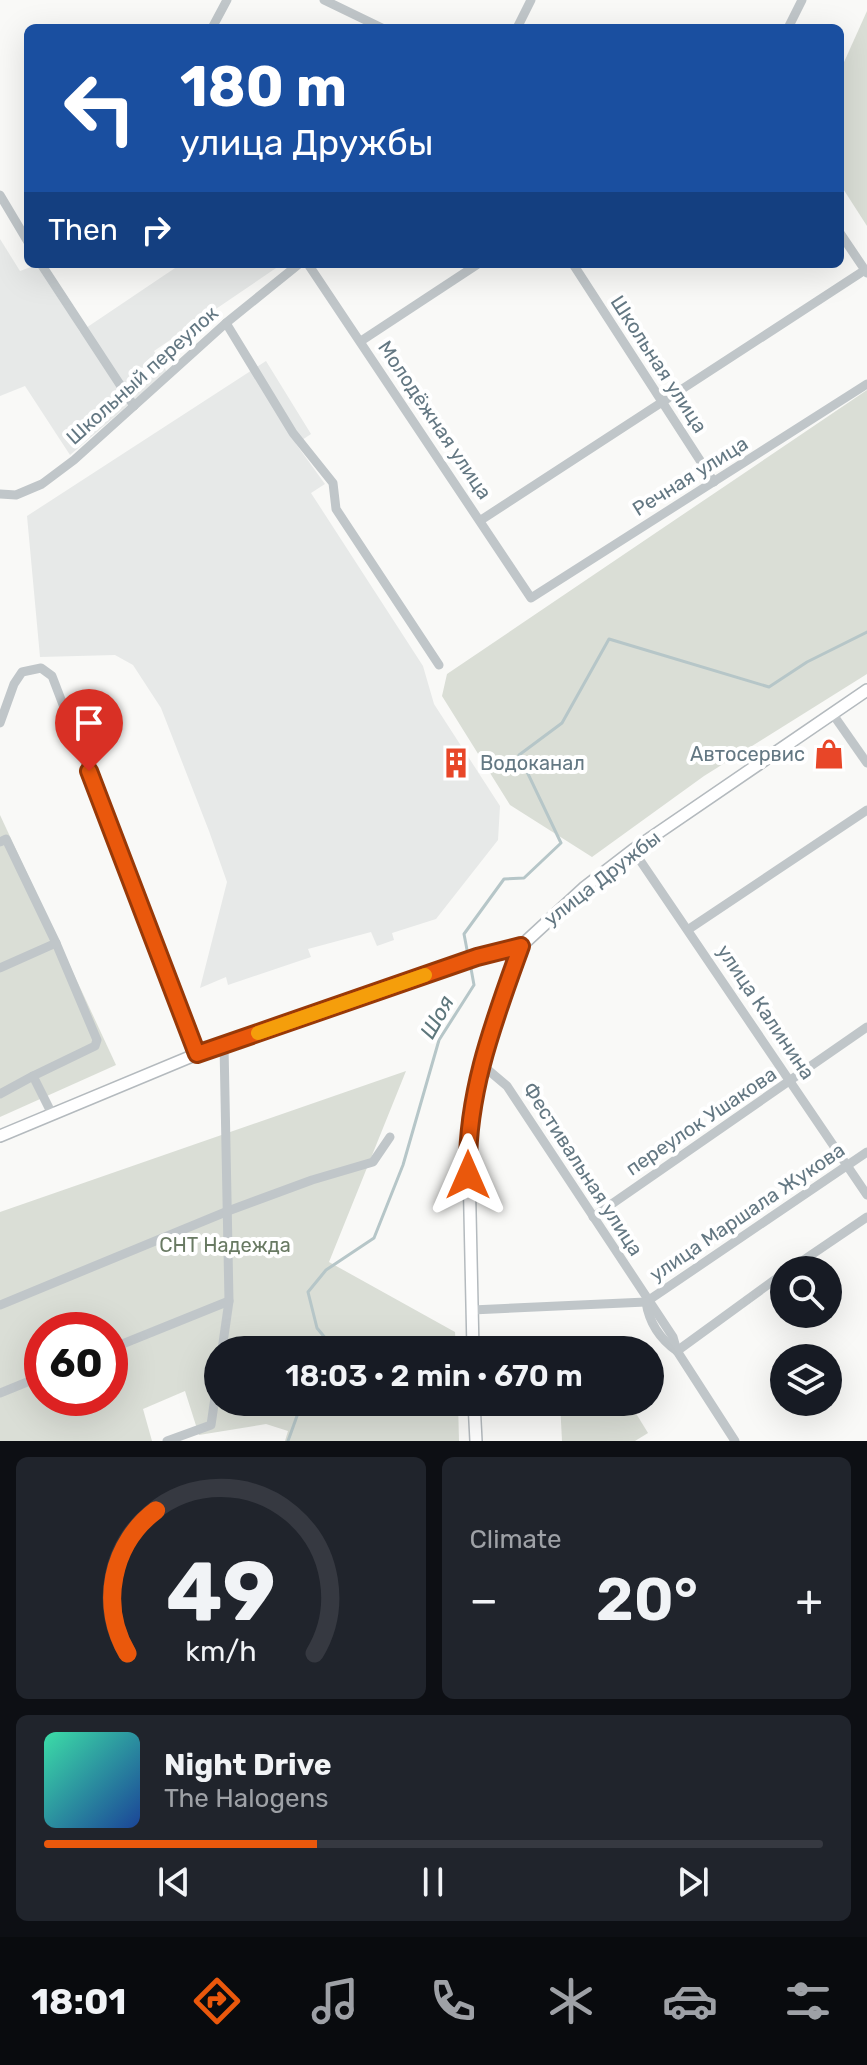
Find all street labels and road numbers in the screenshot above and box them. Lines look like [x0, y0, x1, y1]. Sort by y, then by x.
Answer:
street label: Школьная улица [606, 291, 712, 437]
street label: Школьный переулок [61, 300, 223, 449]
street label: Молодёжная улица [373, 336, 497, 504]
street label: Речная улица [628, 431, 752, 521]
street label: улица Дружбы [539, 825, 665, 931]
street label: улица Калинина [712, 940, 820, 1084]
street label: переулок Ушакова [621, 1062, 781, 1180]
street label: Фестивальная улица [518, 1078, 648, 1260]
street label: улица Маршала Жукова [645, 1138, 849, 1286]

